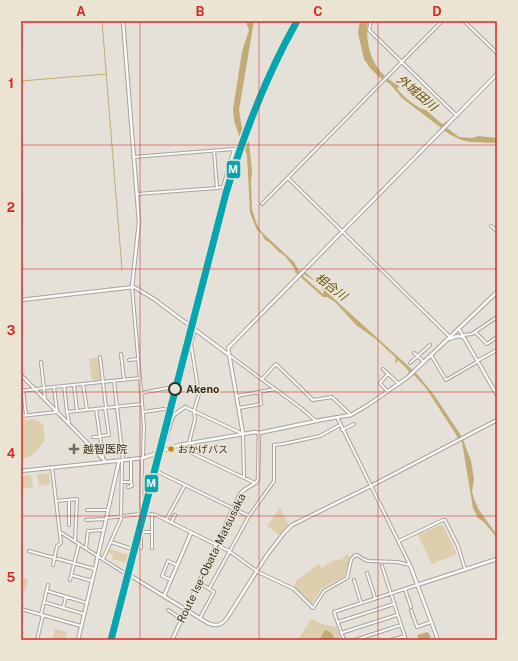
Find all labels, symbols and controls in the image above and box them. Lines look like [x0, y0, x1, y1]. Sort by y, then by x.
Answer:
text: A [76, 4, 86, 19]
text: B [196, 4, 205, 19]
text: C [313, 4, 323, 19]
text: D [432, 4, 442, 19]
water label: 外城田川 [394, 72, 441, 115]
text: 1 [8, 76, 14, 91]
line badge: M [226, 160, 241, 179]
text: M [228, 163, 238, 175]
text: 2 [7, 200, 15, 215]
water label: 相合川 [312, 271, 351, 305]
text: 3 [7, 323, 16, 338]
marker: Akeno [168, 382, 182, 396]
place label: Akeno [186, 383, 219, 395]
marker: 越智医院 [68, 443, 80, 455]
place label: 越智医院 [83, 443, 127, 455]
place label: おかげバス [178, 443, 228, 455]
marker: おかげバス [166, 444, 176, 454]
text: 4 [7, 446, 16, 461]
line badge: M [144, 474, 159, 493]
text: M [146, 477, 156, 489]
street label: Route Ise-Obata-Matsusaka [174, 491, 248, 625]
text: 5 [7, 570, 16, 585]

